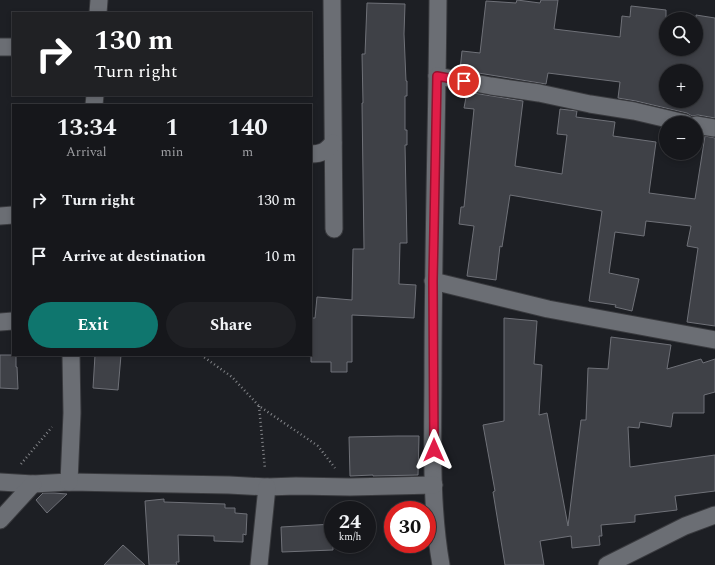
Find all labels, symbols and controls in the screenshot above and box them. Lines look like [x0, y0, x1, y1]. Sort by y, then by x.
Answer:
map controls [659, 12, 703, 160]
button: search [659, 12, 703, 56]
text: 130 m [94, 19, 173, 62]
icon: right [28, 28, 80, 80]
text: Turn right [94, 58, 177, 85]
pin [447, 64, 481, 98]
button: + [659, 64, 703, 108]
icon: arrive [453, 70, 475, 92]
text: 13:34 [56, 110, 116, 146]
text: 1 [165, 110, 179, 146]
text: 140 [227, 110, 268, 146]
button: − [659, 116, 703, 160]
text: Arrival [66, 142, 107, 162]
text: min [161, 142, 183, 162]
text: m [242, 142, 253, 162]
icon: right [28, 189, 50, 211]
text: Turn right [62, 189, 135, 212]
text: 130 m [257, 189, 296, 212]
icon: arrive [28, 245, 50, 267]
text: Arrive at destination [62, 245, 206, 268]
text: 10 m [264, 245, 296, 268]
button: Exit [28, 302, 158, 348]
button: Share [166, 302, 296, 348]
position arrow [413, 429, 455, 471]
speed limit sign: 30 [384, 501, 436, 553]
text: 24 [339, 507, 361, 537]
text: km/h [339, 529, 361, 545]

